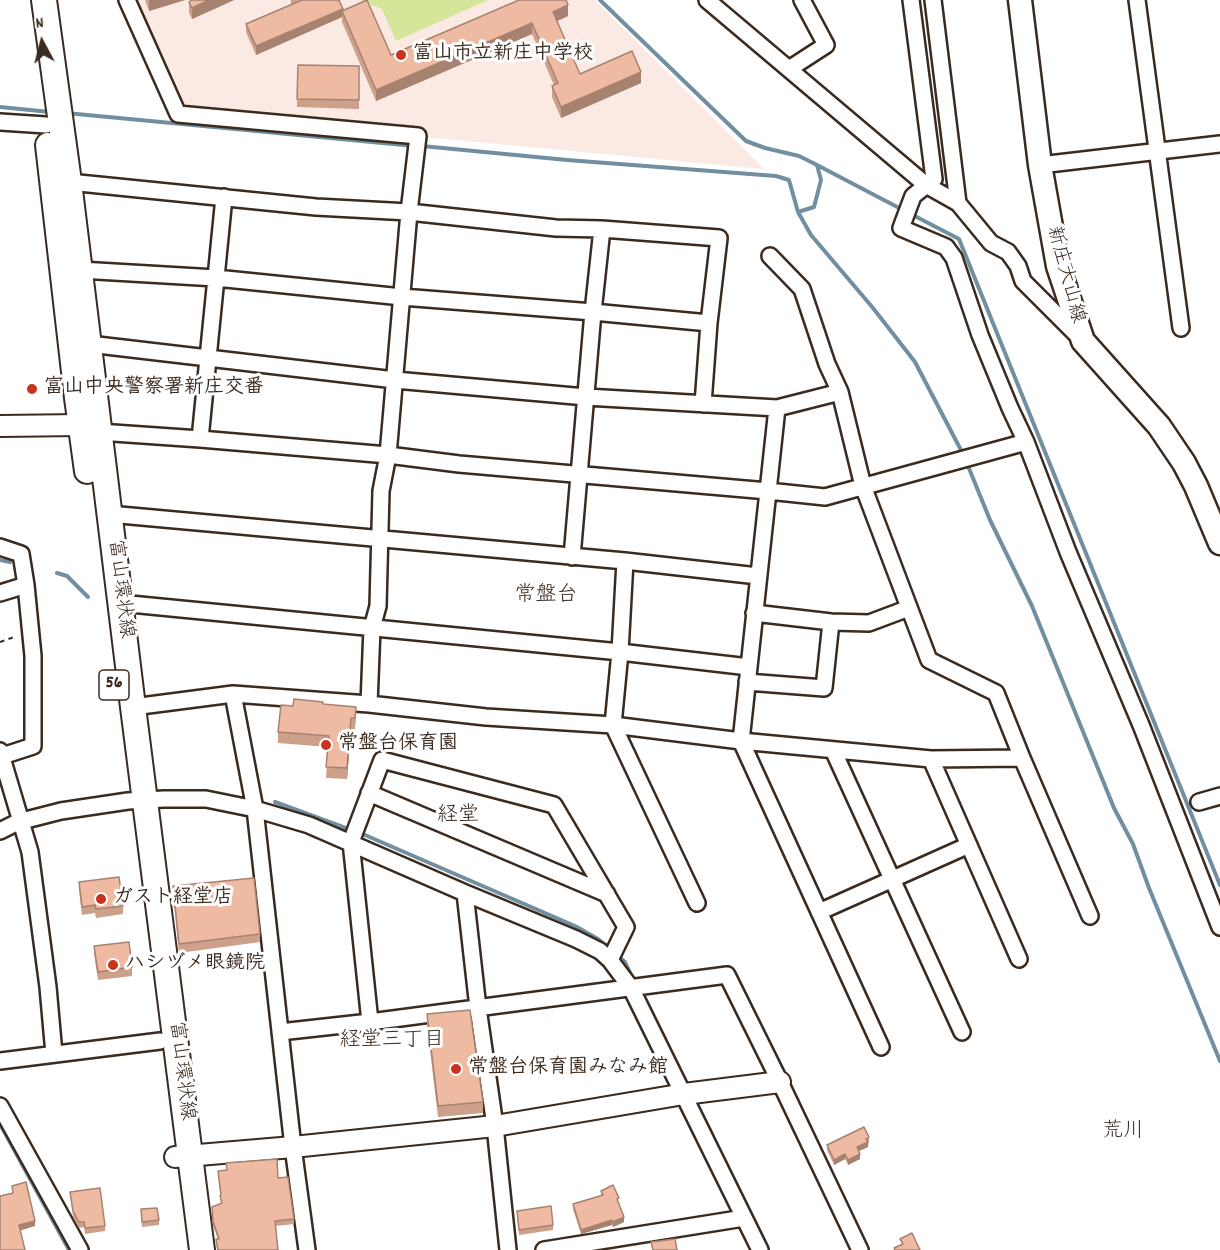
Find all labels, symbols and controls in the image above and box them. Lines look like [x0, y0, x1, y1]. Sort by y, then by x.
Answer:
north arrow [12, 12, 72, 72]
text: N [34, 12, 45, 36]
place label: 富山市立新庄中学校 [413, 43, 593, 67]
marker: 富山市立新庄中学校 [394, 48, 408, 62]
street label: 新庄大山線 [1039, 224, 1089, 326]
place label: 富山中央警察署新庄交番 [44, 377, 264, 401]
marker: 富山中央警察署新庄交番 [25, 382, 39, 396]
street label: 富山環状線 [101, 538, 137, 640]
district label: 常盤台 [515, 584, 577, 610]
road number: 56 [99, 670, 129, 700]
place label: 常盤台保育園 [338, 733, 458, 757]
marker: 常盤台保育園 [319, 738, 333, 752]
district label: 経堂 [437, 804, 479, 830]
place label: ガスト経堂店 [113, 887, 233, 911]
marker: ガスト経堂店 [94, 892, 108, 906]
place label: ハシヅメ眼鏡院 [125, 953, 265, 977]
marker: ハシヅメ眼鏡院 [106, 958, 120, 972]
street label: 富山環状線 [162, 1020, 198, 1122]
district label: 経堂三丁目 [340, 1029, 444, 1055]
place label: 常盤台保育園みなみ館 [468, 1057, 668, 1081]
marker: 常盤台保育園みなみ館 [449, 1062, 463, 1076]
district label: 荒川 [1102, 1120, 1144, 1146]

